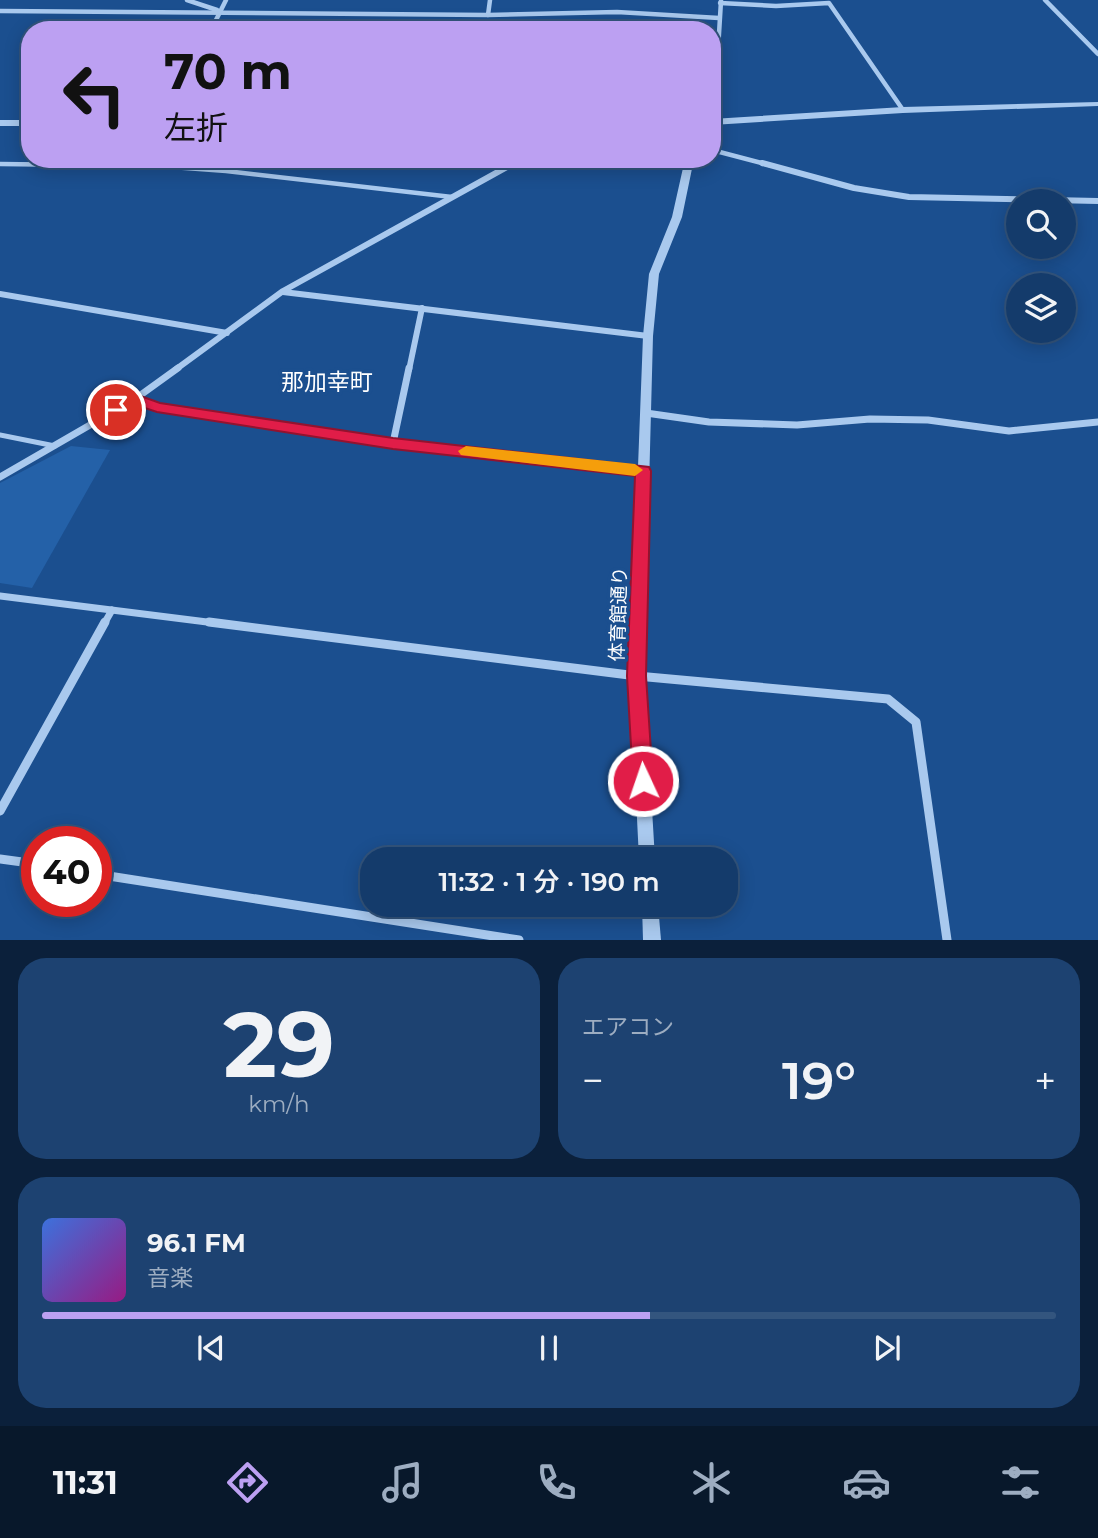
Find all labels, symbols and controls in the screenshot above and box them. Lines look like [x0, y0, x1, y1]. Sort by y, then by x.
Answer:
text: 70 m [164, 42, 292, 101]
icon: left [49, 49, 140, 140]
text: 左折 [164, 108, 228, 147]
map controls [1006, 189, 1076, 343]
button: search [1006, 189, 1076, 259]
button: layers [1006, 273, 1076, 343]
district label: 那加幸町 [281, 368, 373, 396]
pin [86, 380, 146, 440]
icon: arrive [97, 391, 135, 429]
street label: 体育館通り [605, 566, 632, 662]
position arrow [606, 744, 680, 818]
speed limit sign: 40 [21, 826, 112, 917]
text: 11:32 · 1 分 · 190 m [438, 866, 660, 898]
text: 29 [223, 989, 335, 1100]
text: エアコン [582, 1013, 674, 1041]
text: 19° [782, 1049, 856, 1112]
text: − [582, 1057, 604, 1104]
text: + [1034, 1057, 1056, 1104]
text: km/h [248, 1090, 310, 1118]
text: 96.1 FM [147, 1227, 246, 1259]
text: 音楽 [147, 1264, 193, 1292]
icon: previous [192, 1329, 230, 1367]
icon: pause [530, 1329, 568, 1367]
icon: next [868, 1329, 906, 1367]
icon: directions [223, 1458, 272, 1507]
icon: music [378, 1458, 427, 1507]
icon: phone [532, 1458, 581, 1507]
icon: climate [687, 1458, 736, 1507]
icon: car [842, 1458, 891, 1507]
icon: filters [996, 1458, 1045, 1507]
text: 11:31 [53, 1463, 118, 1502]

